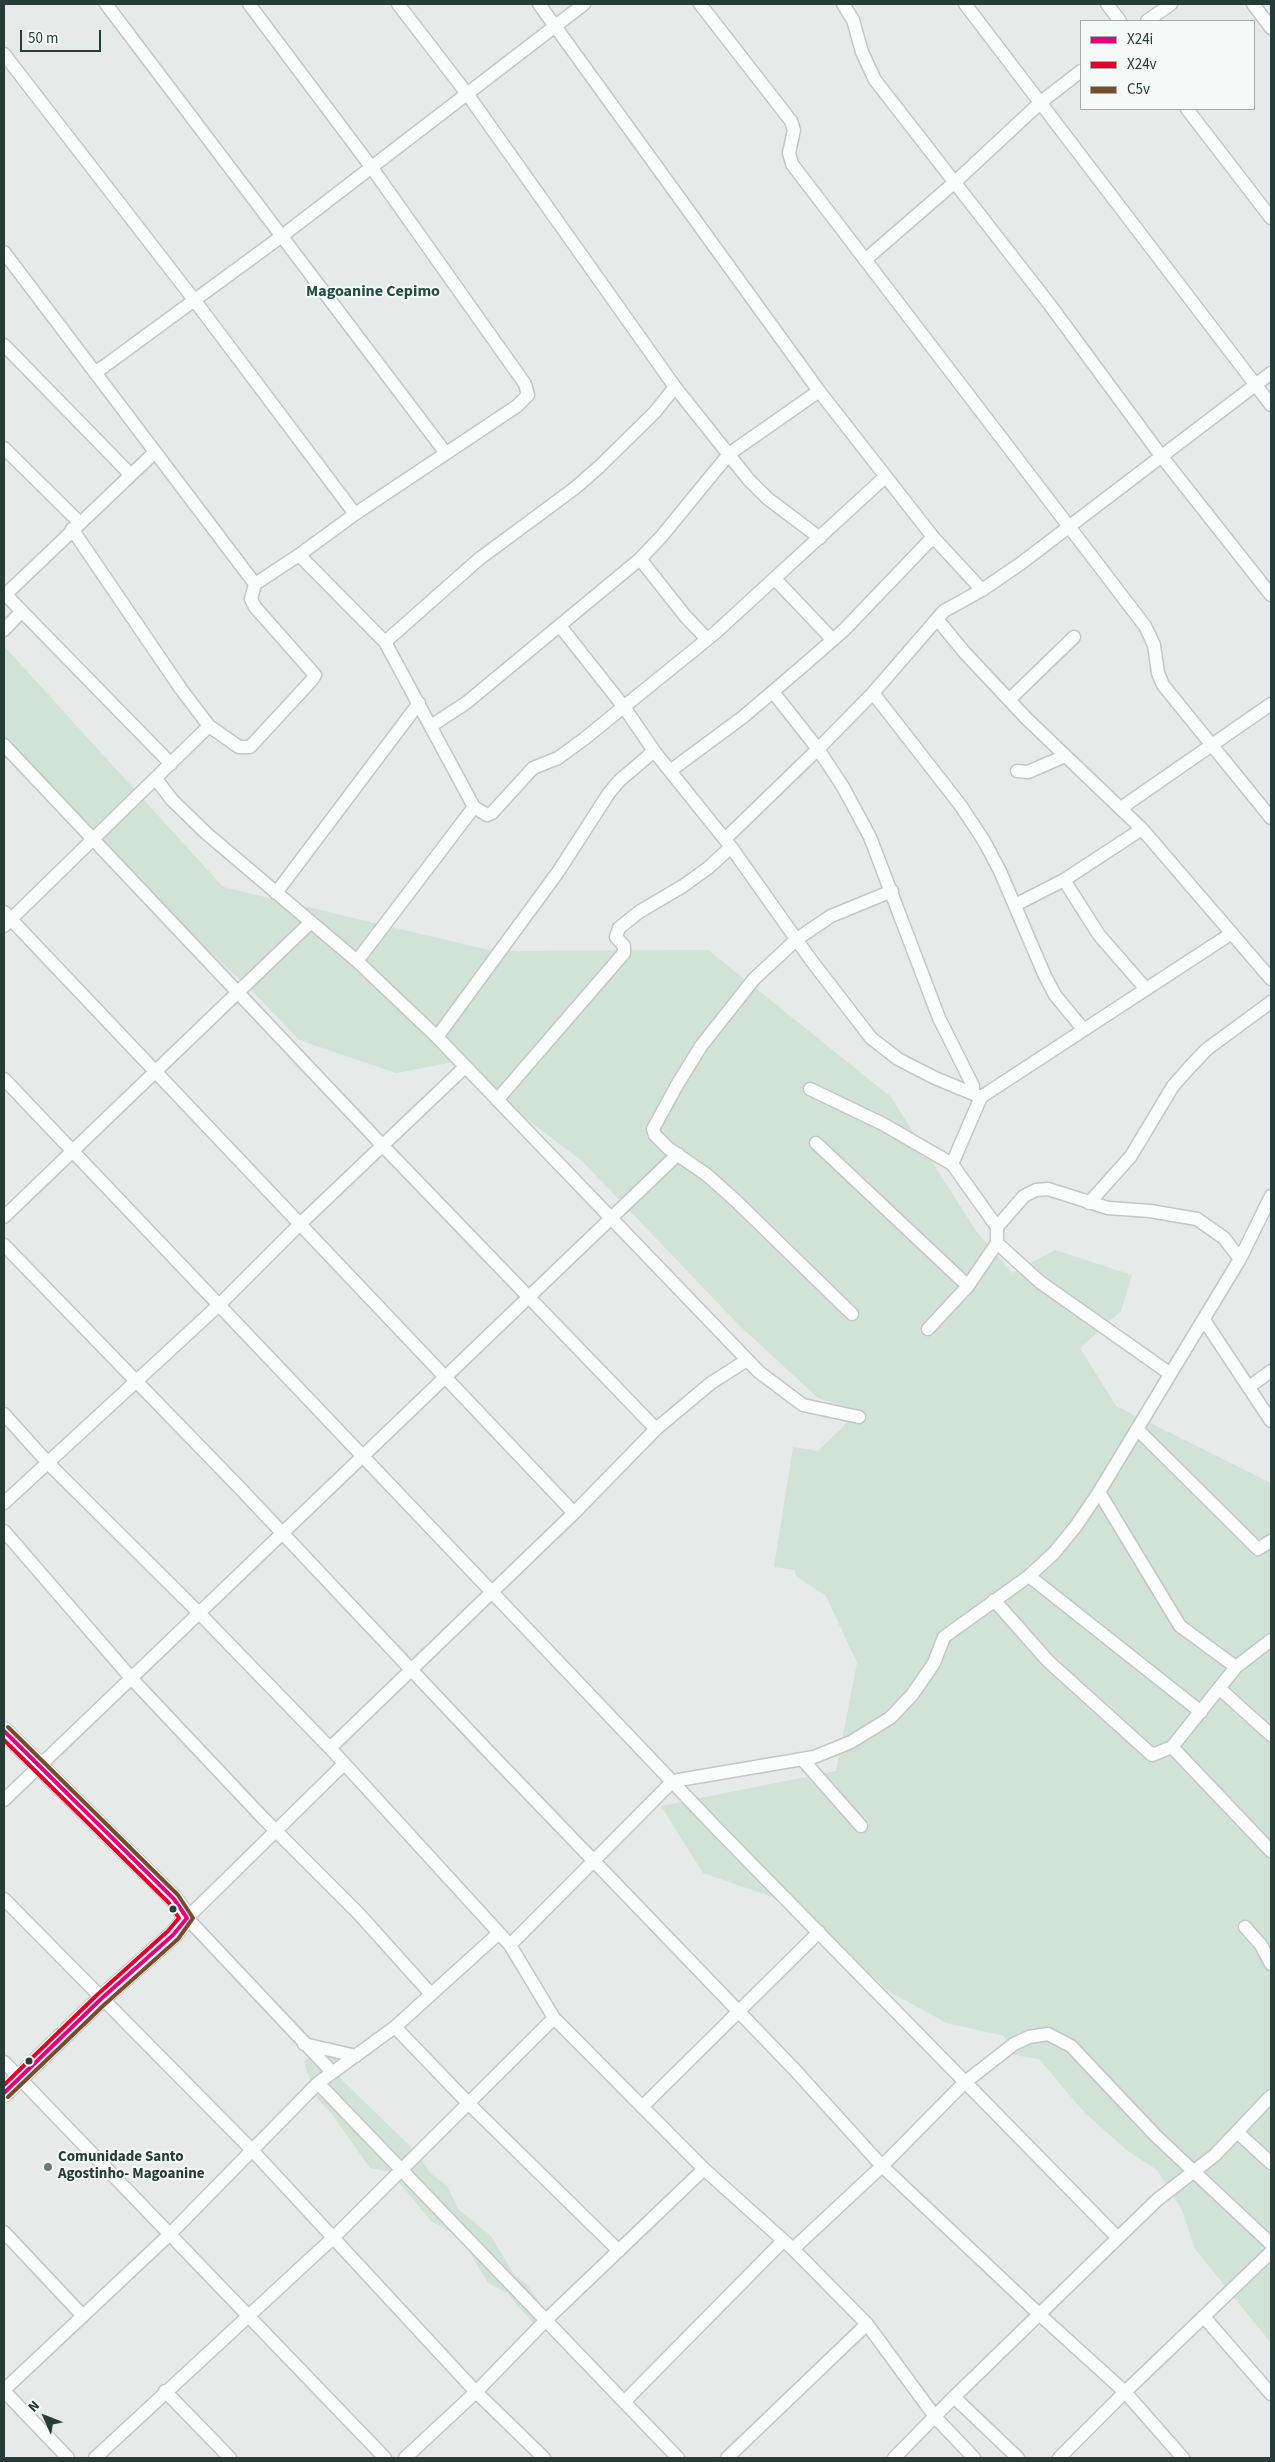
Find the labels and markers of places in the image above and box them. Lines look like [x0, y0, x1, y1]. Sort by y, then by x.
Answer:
unlabelled marker [168, 1904, 178, 1914]
unlabelled marker [24, 2056, 34, 2066]
place label: Comunidade Santo Agostinho- Magoanine [58, 2149, 204, 2184]
marker: Comunidade Santo Agostinho- Magoanine [42, 2161, 54, 2173]

